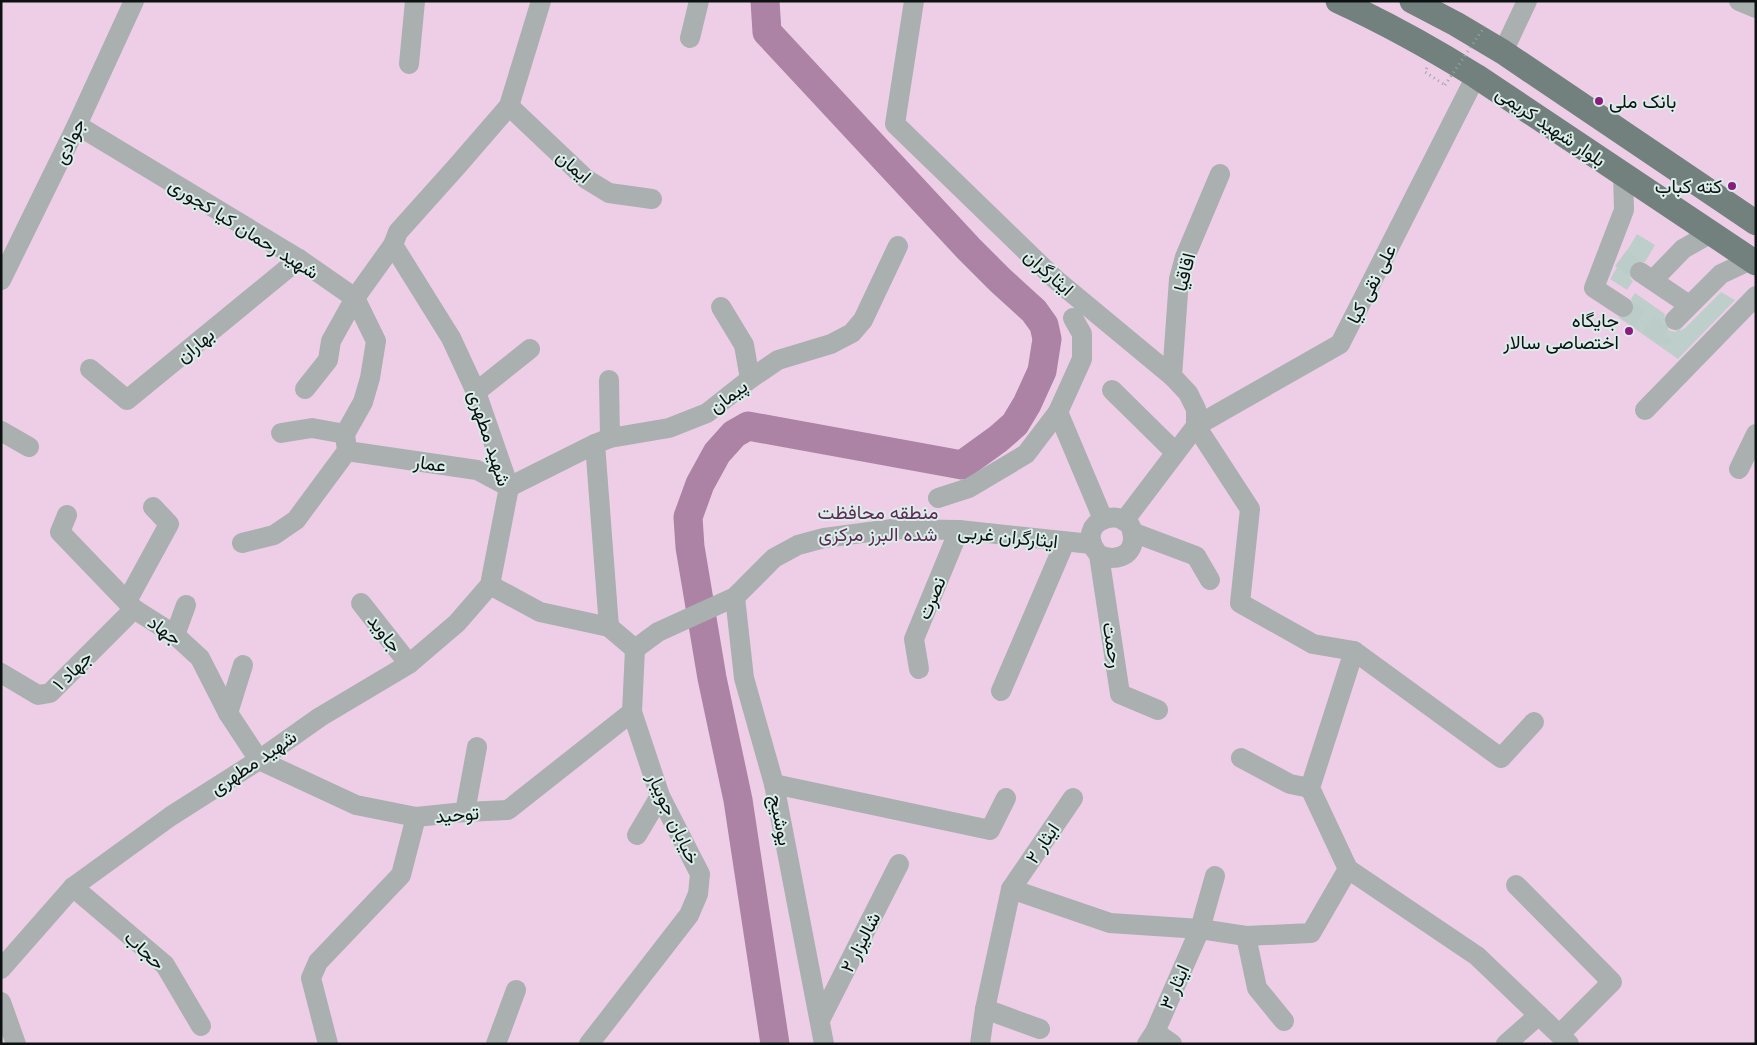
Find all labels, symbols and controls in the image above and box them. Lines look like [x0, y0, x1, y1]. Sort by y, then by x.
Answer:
street label: بلوار شهید کریمی [1491, 80, 1611, 172]
place label: بانک ملی [1609, 89, 1676, 113]
marker: بانک ملی [1593, 95, 1605, 107]
street label: جوادی [48, 114, 90, 168]
street label: ایمان [551, 144, 597, 188]
street label: شهید رحمان کیا کجوری [164, 172, 324, 284]
place label: کته کباب [1655, 174, 1722, 198]
marker: کته کباب [1726, 180, 1738, 192]
street label: علی نقی کیا [1341, 240, 1401, 328]
street label: ایثارگران [1019, 243, 1079, 301]
street label: اقاقیا [1168, 250, 1200, 294]
place label: جایگاه اختصاصی سالار [1502, 308, 1619, 354]
street label: بهاران [171, 322, 219, 368]
marker: جایگاه اختصاصی سالار [1623, 325, 1635, 337]
street label: پیمان [704, 374, 753, 420]
street label: شهید مطهری [463, 387, 517, 489]
street label: عمار [411, 449, 448, 477]
park label: منطقه محافظت شده البرز مرکزی [818, 500, 938, 546]
street label: ایثارگران غربی [957, 519, 1059, 553]
street label: نصرت [911, 573, 951, 623]
street label: جاوید [363, 609, 407, 657]
street label: جهاد [143, 610, 187, 650]
street label: رحمت [1098, 620, 1128, 670]
street label: جهاد ۱ [47, 645, 97, 695]
street label: شهید مطهری [205, 724, 301, 800]
street label: خیابان جویبار [642, 768, 706, 868]
street label: یوشیج [762, 792, 798, 848]
street label: توحید [434, 800, 480, 828]
street label: ایثار ۲ [1020, 818, 1064, 868]
street label: شالیزار ۲ [835, 908, 885, 976]
street label: حجاب [120, 925, 170, 975]
street label: ایثار ۳ [1154, 961, 1194, 1013]

